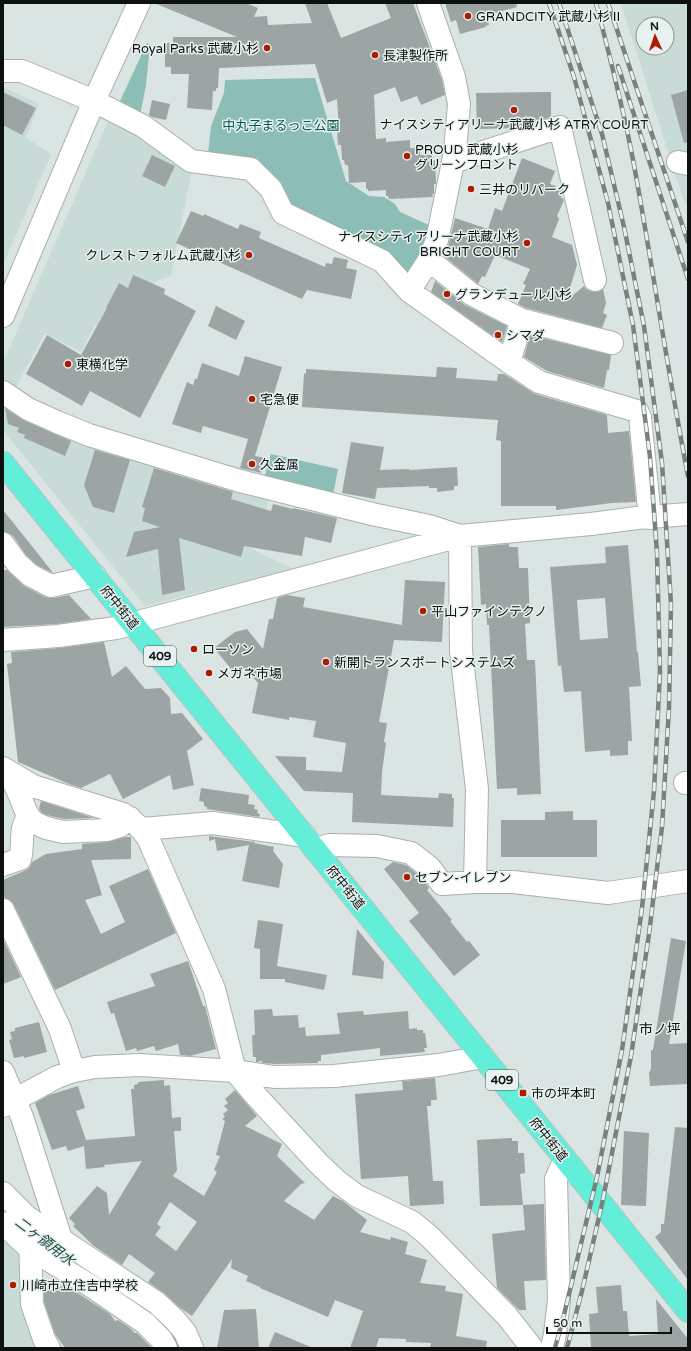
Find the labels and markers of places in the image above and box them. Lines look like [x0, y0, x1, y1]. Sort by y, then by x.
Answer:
place label: GRANDCITY 武蔵小杉Ⅱ [476, 9, 623, 25]
marker: GRANDCITY 武蔵小杉Ⅱ [463, 11, 473, 21]
place label: Royal Parks 武蔵小杉 [132, 41, 259, 57]
marker: Royal Parks 武蔵小杉 [262, 43, 272, 53]
place label: 長津製作所 [383, 48, 448, 64]
marker: 長津製作所 [370, 50, 380, 60]
marker: ナイスシティアリーナ武蔵小杉 ATRY COURT [509, 105, 519, 115]
place label: ナイスシティアリーナ武蔵小杉 ATRY COURT [380, 117, 648, 133]
place label: PROUD 武蔵小杉 グリーンフロント [415, 142, 519, 173]
marker: PROUD 武蔵小杉 グリーンフロント [402, 151, 412, 161]
place label: 三井のリパーク [479, 182, 570, 198]
marker: 三井のリパーク [466, 184, 476, 194]
place label: ナイスシティアリーナ武蔵小杉 BRIGHT COURT [338, 229, 519, 260]
marker: ナイスシティアリーナ武蔵小杉 BRIGHT COURT [522, 238, 532, 248]
place label: クレストフォルム武蔵小杉 [85, 248, 241, 264]
marker: クレストフォルム武蔵小杉 [244, 250, 254, 260]
place label: グランデュール小杉 [455, 287, 572, 303]
marker: グランデュール小杉 [442, 289, 452, 299]
place label: シマダ [506, 328, 545, 344]
marker: シマダ [493, 330, 503, 340]
place label: 東横化学 [76, 357, 128, 373]
marker: 東横化学 [63, 359, 73, 369]
place label: 宅急便 [260, 392, 299, 408]
marker: 宅急便 [247, 394, 257, 404]
place label: 久金属 [260, 457, 299, 473]
marker: 久金属 [247, 459, 257, 469]
place label: 平山ファインテクノ [431, 604, 547, 620]
marker: 平山ファインテクノ [418, 606, 428, 616]
place label: ローソン [202, 642, 254, 658]
marker: ローソン [189, 644, 199, 654]
place label: 新開トランスポートシステムズ [334, 655, 515, 671]
marker: 新開トランスポートシステムズ [321, 657, 331, 667]
place label: メガネ市場 [217, 666, 282, 682]
marker: メガネ市場 [204, 668, 214, 678]
place label: セブン-イレブン [415, 870, 511, 886]
marker: セブン-イレブン [402, 872, 412, 882]
place label: 市の坪本町 [531, 1086, 596, 1102]
marker: 市の坪本町 [518, 1088, 528, 1098]
place label: 川崎市立住吉中学校 [21, 1278, 138, 1294]
marker: 川崎市立住吉中学校 [8, 1280, 18, 1290]

